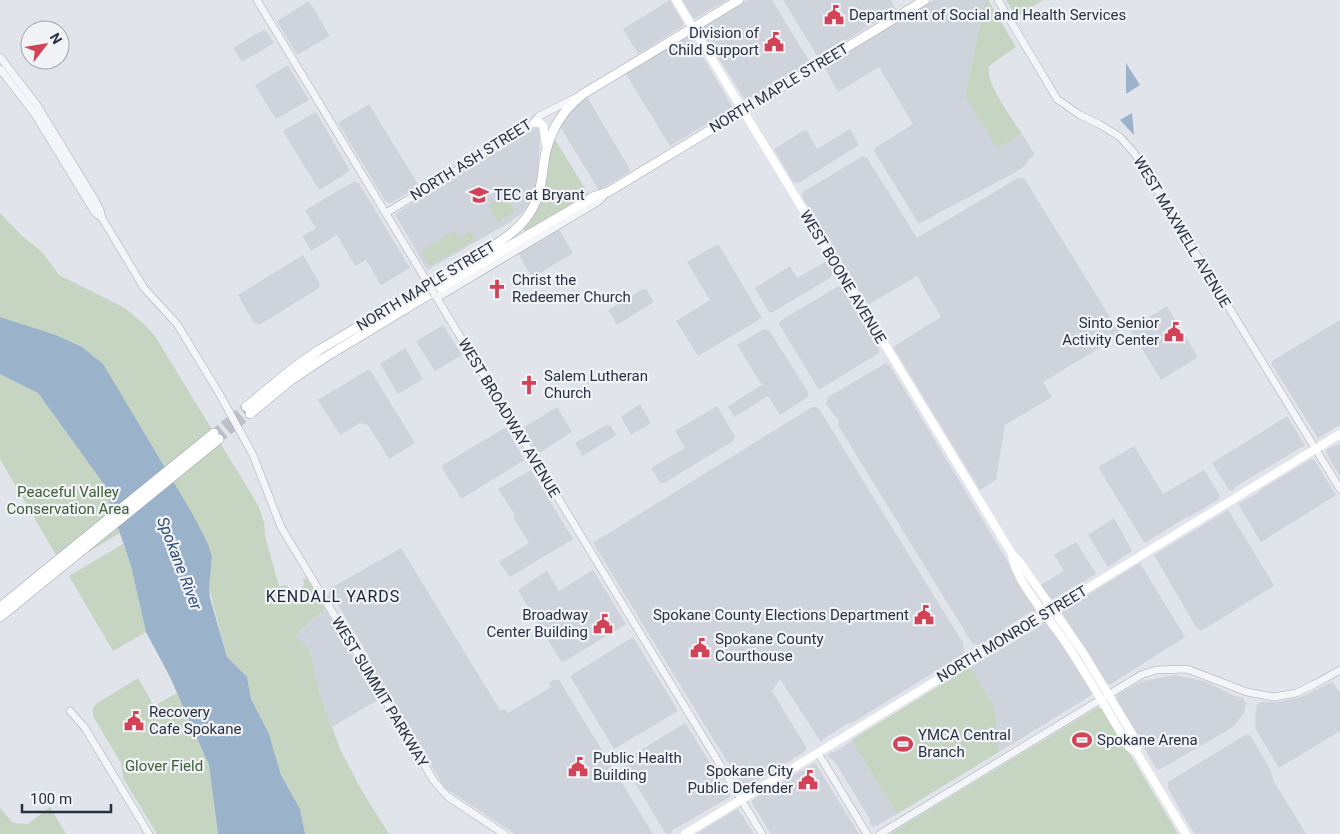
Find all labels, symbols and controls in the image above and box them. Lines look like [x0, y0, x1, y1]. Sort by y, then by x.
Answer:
public building icon: Department of Social and Health Services [823, 4, 845, 26]
place label: Department of Social and Health Services [849, 6, 1126, 24]
north arrow [20, 20, 70, 70]
place label: Division of Child Support [669, 24, 760, 59]
text: N [47, 30, 66, 47]
public building icon: Division of Child Support [763, 31, 785, 53]
street label: NORTH MAPLE STREET [706, 39, 852, 137]
street label: NORTH ASH STREET [407, 115, 535, 205]
street label: WEST MAXWELL AVENUE [1130, 153, 1235, 311]
school or university icon: TEC at Bryant [468, 184, 490, 206]
place label: TEC at Bryant [494, 186, 585, 204]
street label: WEST BOONE AVENUE [796, 207, 890, 347]
street label: NORTH MAPLE STREET [353, 237, 499, 335]
place label: Christ the Redeemer Church [512, 271, 631, 306]
church icon: Christ the Redeemer Church [486, 278, 508, 300]
place label: Sinto Senior Activity Center [1062, 314, 1159, 349]
public building icon: Sinto Senior Activity Center [1163, 321, 1185, 343]
street label: WEST BROADWAY AVENUE [454, 335, 564, 501]
place label: Salem Lutheran Church [544, 367, 648, 402]
church icon: Salem Lutheran Church [518, 374, 540, 396]
park label: Peaceful Valley Conservation Area [7, 483, 129, 518]
water label: Spokane River [153, 514, 206, 613]
street label: NORTH MONROE STREET [934, 582, 1090, 686]
district label: KENDALL YARDS [266, 587, 400, 606]
public building icon: Spokane County Elections Department [913, 604, 935, 626]
place label: Broadway Center Building [487, 606, 588, 641]
place label: Spokane County Elections Department [653, 606, 909, 624]
public building icon: Broadway Center Building [592, 613, 614, 635]
street label: WEST SUMMIT PARKWAY [328, 614, 432, 770]
place label: Spokane County Courthouse [715, 630, 823, 665]
public building icon: Spokane County Courthouse [689, 637, 711, 659]
place label: Recovery Cafe Spokane [149, 703, 242, 738]
public building icon: Recovery Cafe Spokane [123, 710, 145, 732]
place label: YMCA Central Branch [918, 726, 1011, 761]
sports icon: Spokane Arena [1071, 729, 1093, 751]
place label: Spokane Arena [1097, 731, 1198, 749]
sports icon: YMCA Central Branch [892, 733, 914, 755]
place label: Public Health Building [593, 749, 682, 784]
public building icon: Public Health Building [567, 756, 589, 778]
park label: Glover Field [125, 757, 203, 775]
place label: Spokane City Public Defender [687, 762, 793, 797]
public building icon: Spokane City Public Defender [797, 769, 819, 791]
scale bar [22, 782, 111, 814]
text: 100 m [30, 790, 72, 808]

